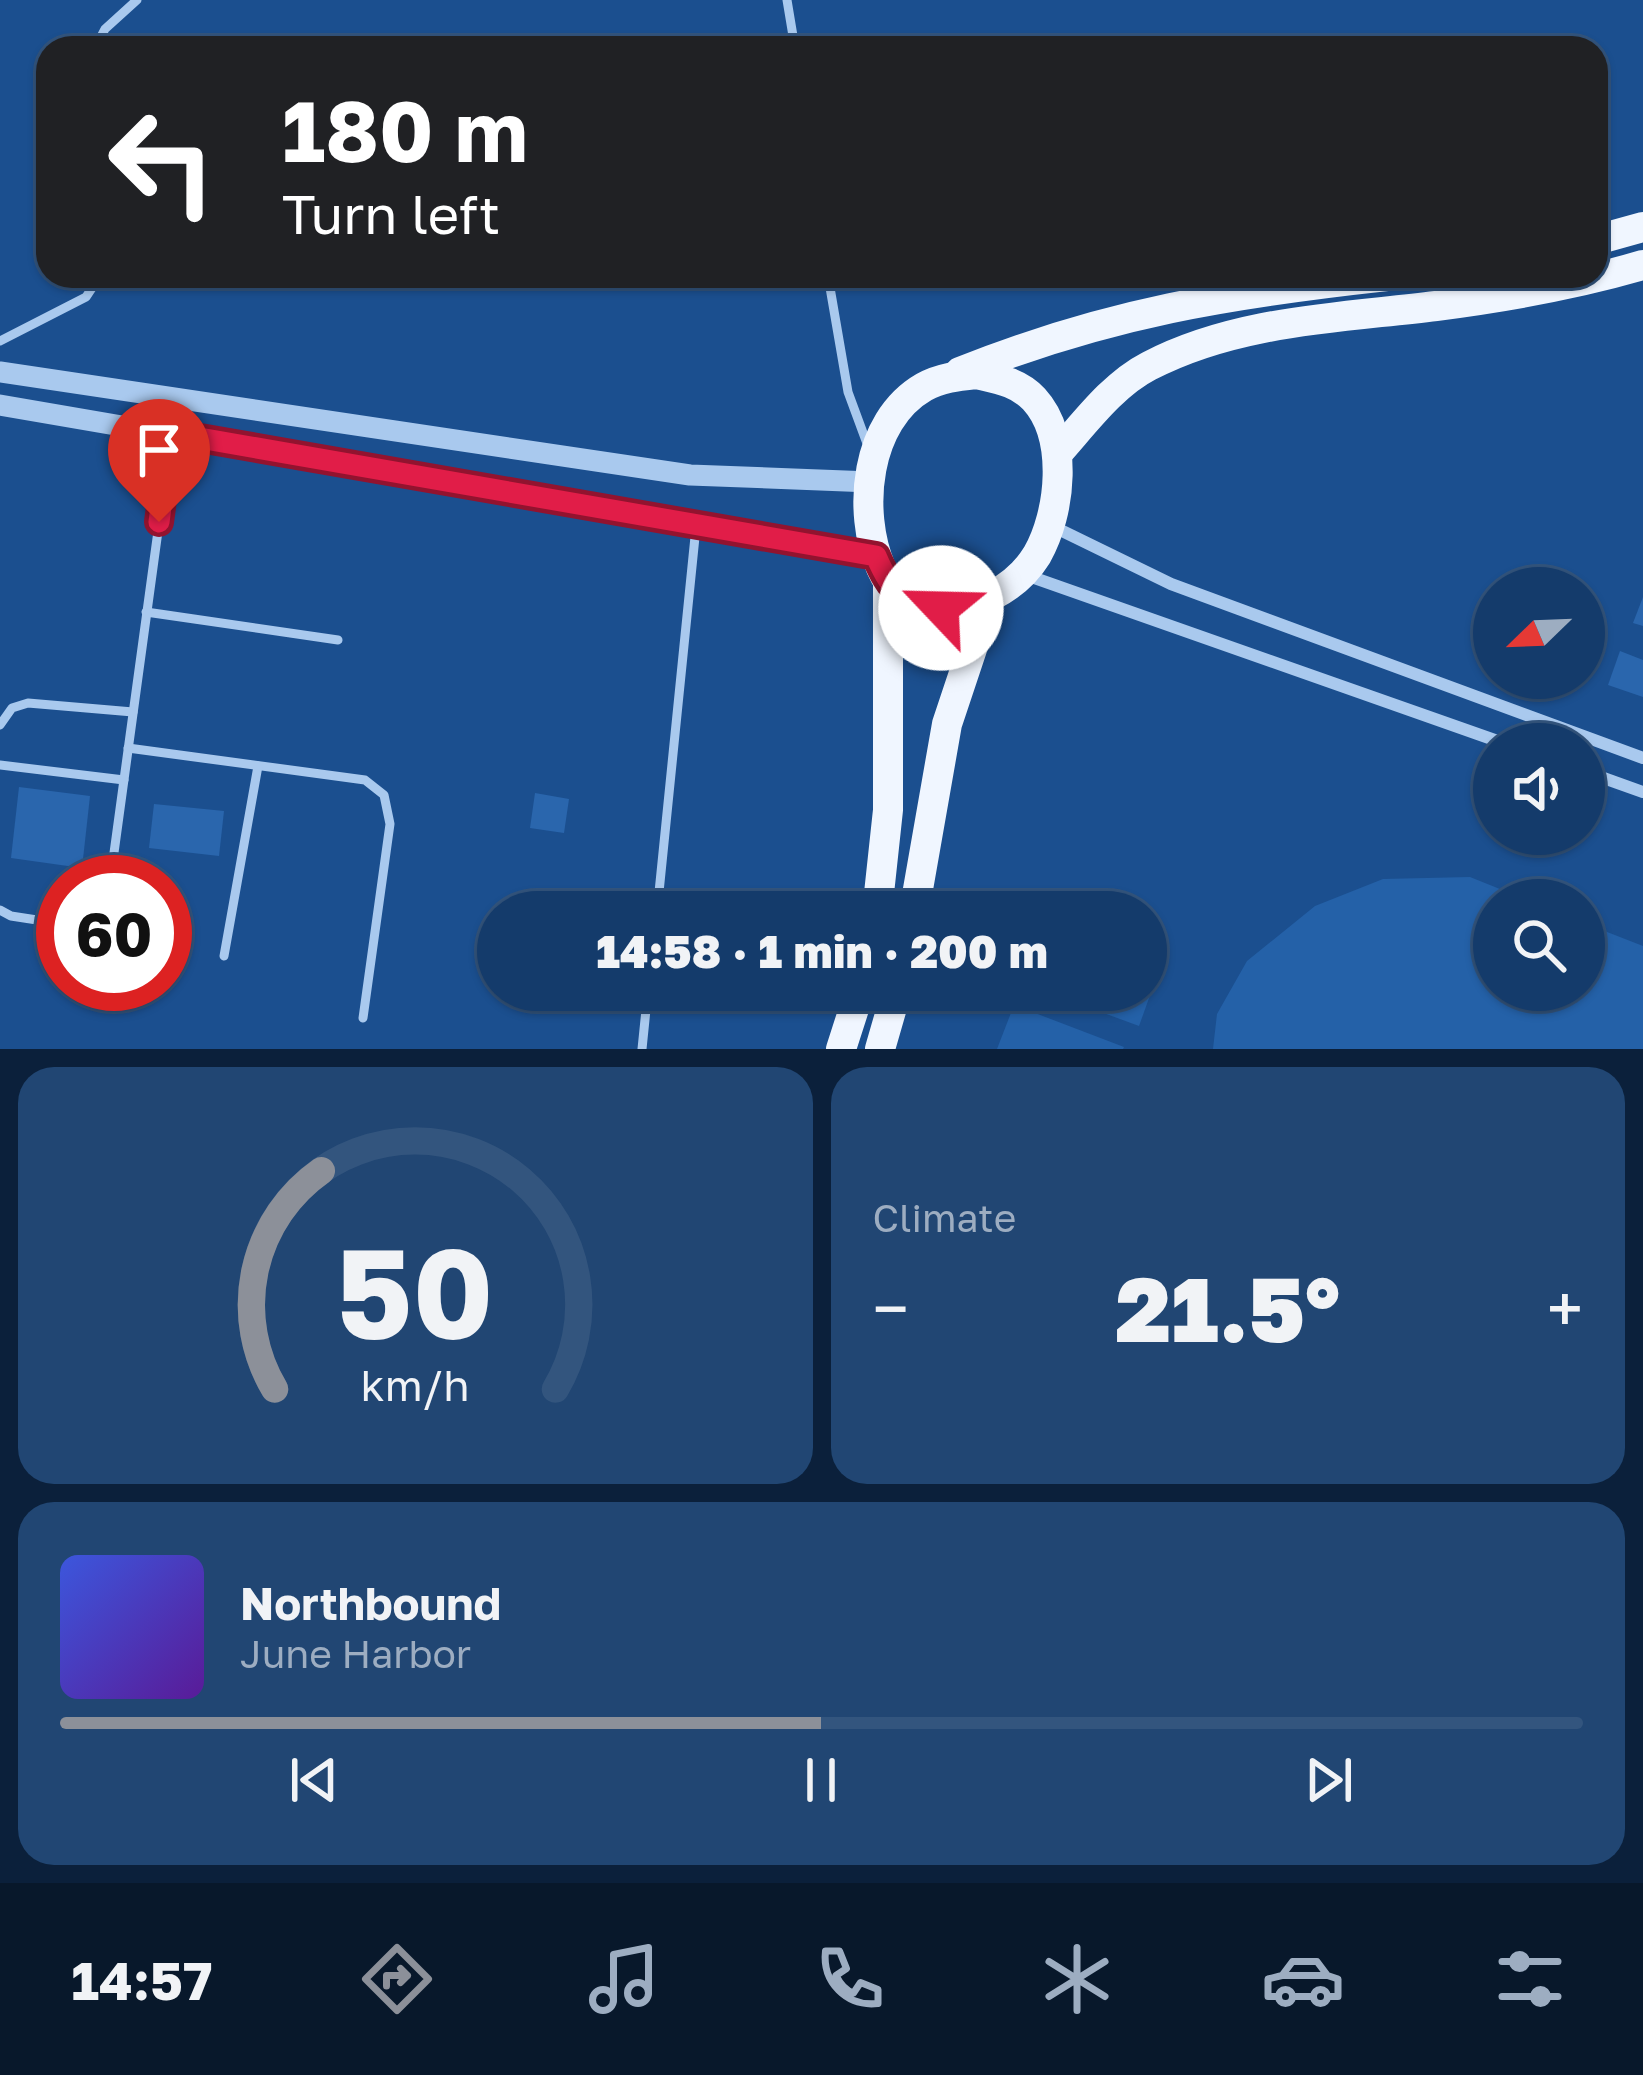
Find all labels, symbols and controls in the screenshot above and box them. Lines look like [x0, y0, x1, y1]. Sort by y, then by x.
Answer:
text: 180 m [282, 80, 528, 180]
icon: left [84, 84, 240, 240]
text: Turn left [282, 181, 500, 246]
pin [108, 399, 210, 522]
icon: arrive [126, 417, 192, 483]
position arrow [878, 545, 1004, 671]
north arrow [1473, 567, 1605, 699]
map controls [1473, 567, 1605, 1011]
button: sound [1473, 723, 1605, 855]
speed limit sign: 60 [36, 855, 192, 1011]
button: search [1473, 879, 1605, 1011]
text: 14:58 · 1 min · 200 m [596, 924, 1048, 978]
text: Climate [873, 1194, 1016, 1241]
text: 50 [337, 1216, 494, 1365]
text: 21.5° [1115, 1254, 1340, 1362]
text: − [873, 1268, 909, 1348]
text: + [1547, 1268, 1583, 1348]
text: km/h [361, 1358, 470, 1409]
text: Northbound [240, 1576, 501, 1630]
text: June Harbor [240, 1630, 471, 1677]
icon: previous [281, 1747, 347, 1813]
icon: pause [788, 1747, 854, 1813]
icon: next [1296, 1747, 1362, 1813]
icon: directions [355, 1937, 439, 2021]
icon: music [582, 1937, 666, 2021]
icon: phone [808, 1937, 892, 2021]
icon: climate [1035, 1937, 1119, 2021]
icon: car [1261, 1937, 1345, 2021]
icon: filters [1488, 1937, 1572, 2021]
text: 14:57 [71, 1947, 212, 2012]

